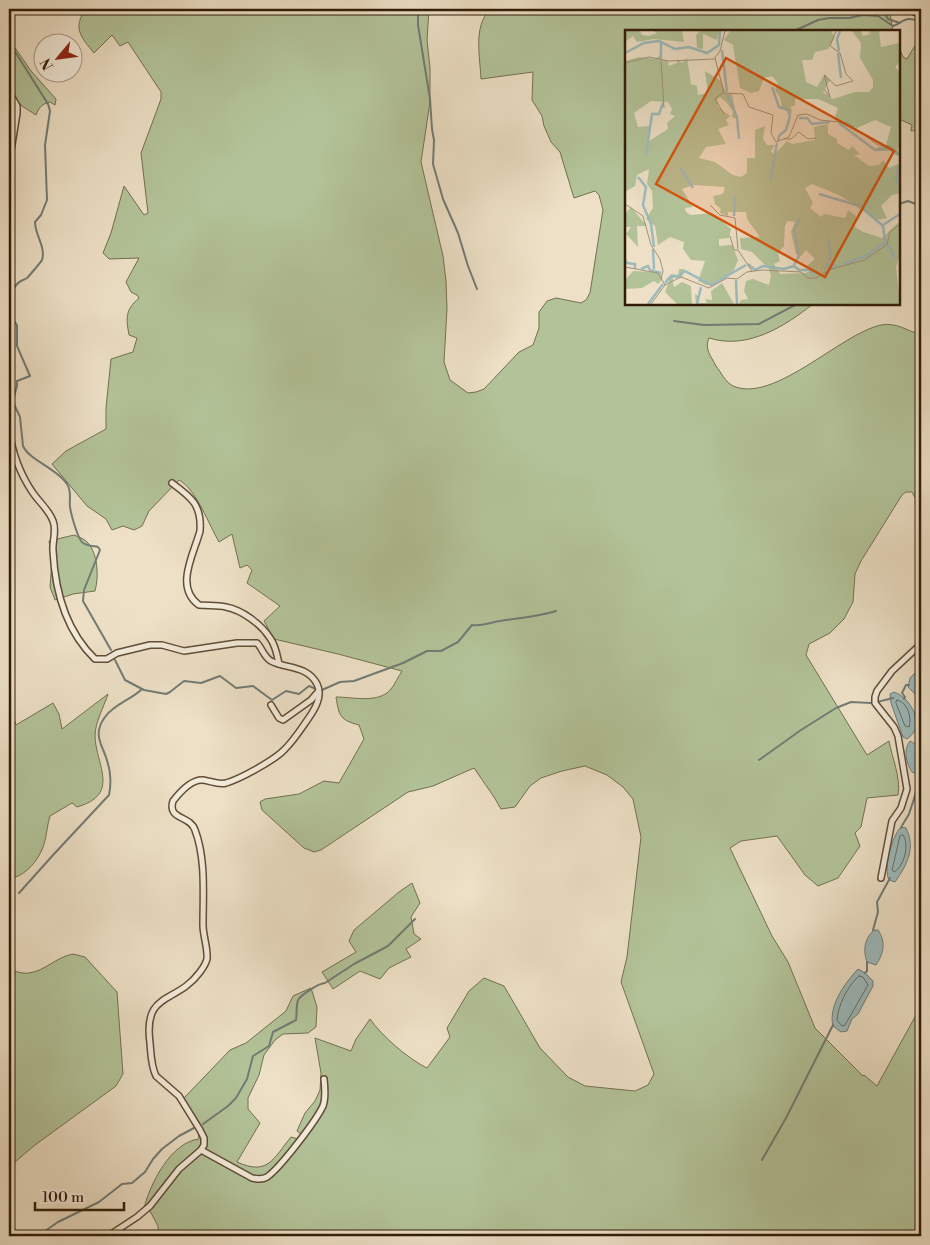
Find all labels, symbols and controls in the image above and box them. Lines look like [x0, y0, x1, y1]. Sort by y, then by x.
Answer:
inset map [625, 30, 900, 305]
north arrow [32, 32, 82, 82]
text: N [37, 55, 58, 73]
scale bar [35, 1180, 124, 1212]
text: 100 m [42, 1188, 84, 1207]

